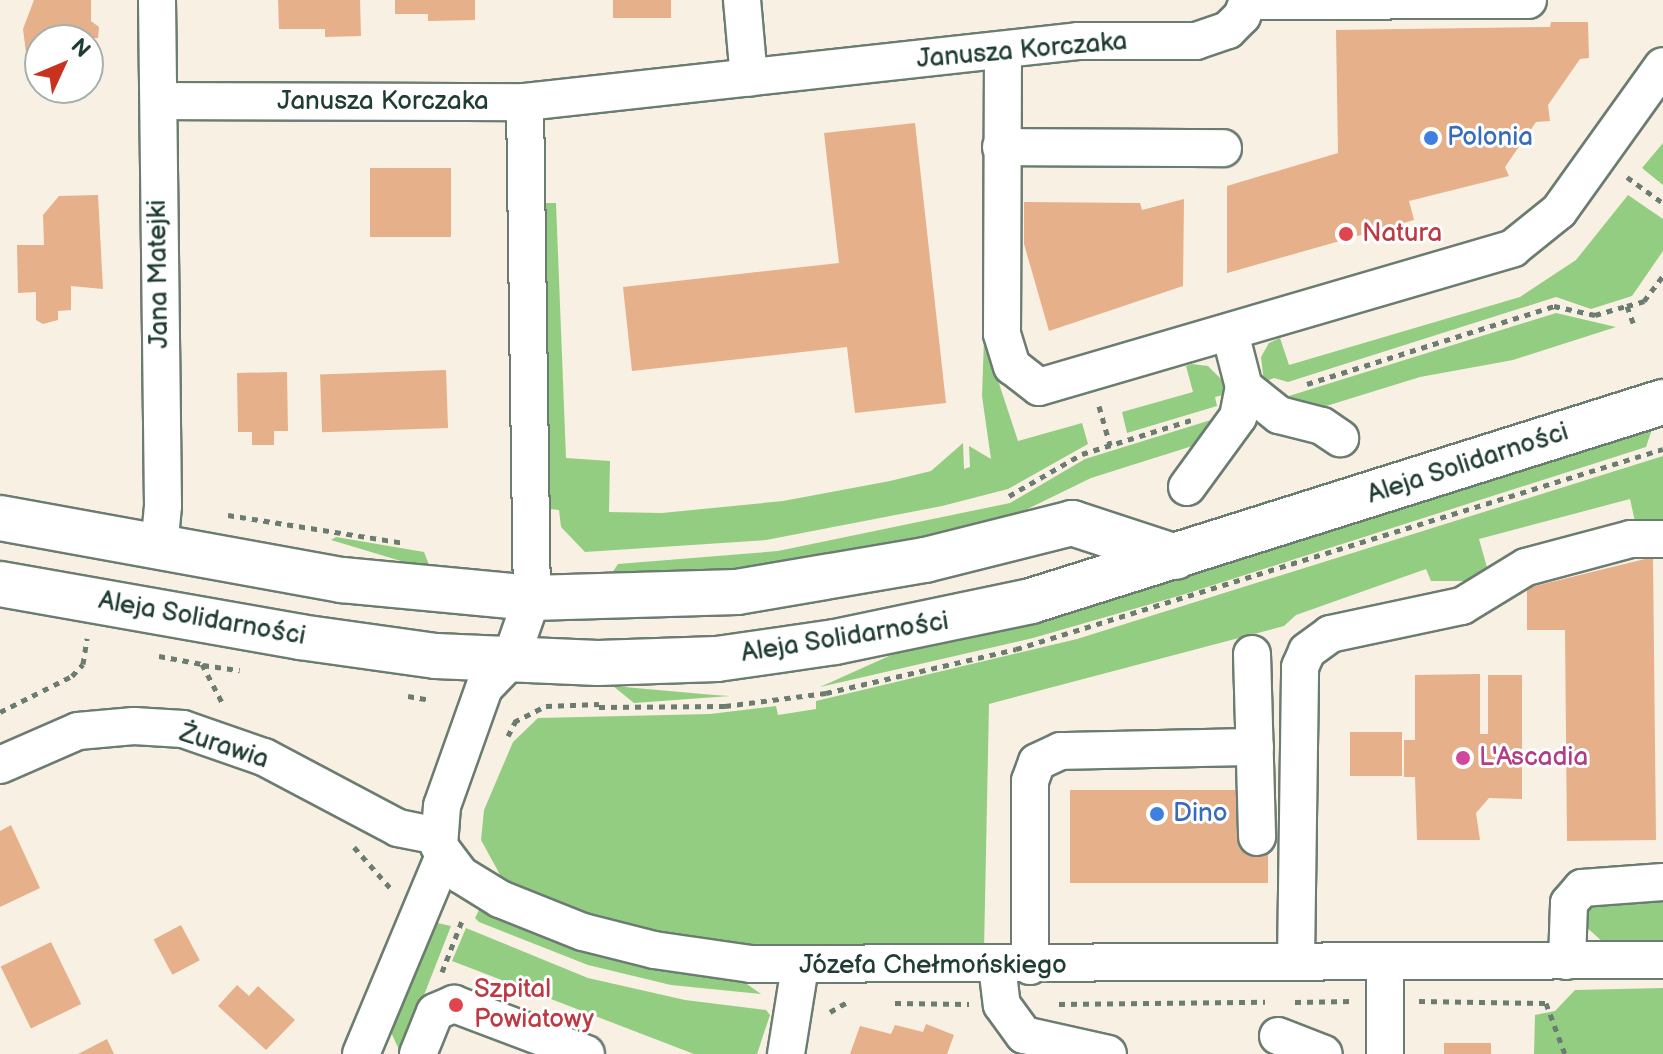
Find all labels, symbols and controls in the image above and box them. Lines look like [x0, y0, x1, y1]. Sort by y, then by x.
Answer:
north arrow [24, 24, 104, 104]
street label: Janusza Korczaka [915, 26, 1129, 76]
text: N [65, 33, 96, 64]
street label: Janusza Korczaka [277, 86, 489, 118]
place label: Polonia [1447, 122, 1533, 154]
marker: Polonia [1422, 129, 1440, 147]
street label: Jana Matejki [142, 199, 176, 349]
place label: Natura [1362, 218, 1442, 250]
marker: Natura [1337, 225, 1355, 243]
street label: Aleja Solidarności [1363, 417, 1573, 511]
street label: Aleja Solidarności [96, 585, 308, 653]
street label: Aleja Solidarności [739, 606, 951, 670]
street label: Żurawia [176, 718, 272, 776]
place label: L'Ascadia [1479, 742, 1588, 774]
marker: L'Ascadia [1454, 749, 1472, 767]
place label: Dino [1173, 798, 1227, 830]
marker: Dino [1148, 805, 1166, 823]
street label: Józefa Chełmońskiego [799, 950, 1067, 982]
place label: Szpital Powiatowy [474, 974, 594, 1036]
marker: Szpital Powiatowy [445, 994, 467, 1016]

